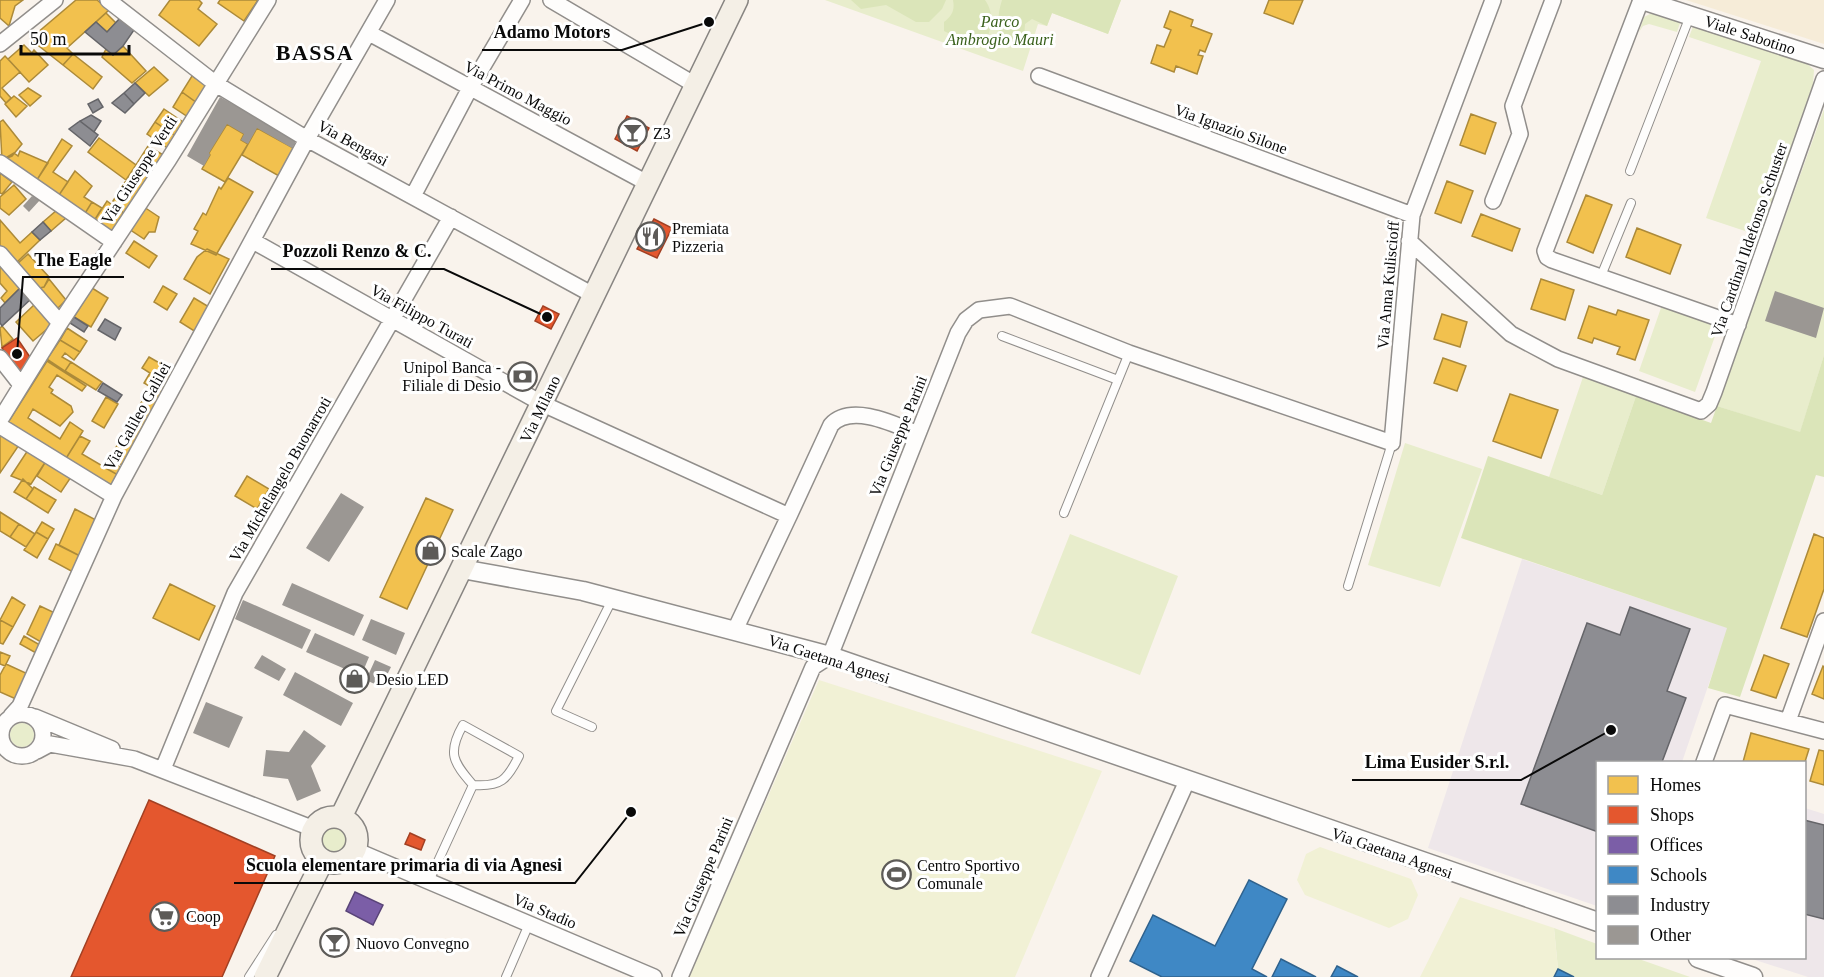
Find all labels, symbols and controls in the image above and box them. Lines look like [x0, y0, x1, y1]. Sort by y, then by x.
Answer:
street label: Viale Sabotino [1702, 12, 1798, 58]
park label: Parco Ambrogio Mauri [945, 13, 1054, 49]
callout: Adamo Motors [482, 14, 622, 50]
scale bar [21, 18, 129, 56]
text: Adamo Motors [494, 22, 610, 42]
text: 50 m [30, 29, 67, 49]
district label: BASSA [276, 40, 354, 65]
street label: Via Primo Maggio [461, 58, 575, 129]
street label: Via Ignazio Silone [1172, 101, 1290, 158]
street label: Via Giuseppe Verdi [98, 113, 181, 228]
street label: Via Bengasi [314, 117, 392, 170]
bar icon: Z3 [616, 117, 648, 149]
place label: Z3 [653, 125, 671, 142]
street label: Via Cardinal Ildefonso Schuster [1708, 140, 1791, 340]
place label: Premiata Pizzeria [672, 220, 729, 255]
street label: Via Anna Kuliscioff [1374, 220, 1402, 350]
restaurant icon: Premiata Pizzeria [635, 221, 667, 253]
callout: Pozzoli Renzo & C. [271, 233, 444, 269]
callout: The Eagle [23, 241, 124, 277]
text: Pozzoli Renzo & C. [283, 241, 431, 261]
text: The Eagle [34, 250, 112, 270]
street label: Via Filippo Turati [367, 281, 477, 352]
street label: Via Galileo Galilei [100, 359, 174, 473]
place label: Unipol Banca - Filiale di Desio [402, 359, 501, 394]
bank icon: Unipol Banca - Filiale di Desio [506, 360, 538, 392]
street label: Via Milano [517, 373, 563, 445]
street label: Via Giuseppe Parini [866, 373, 931, 499]
street label: Via Michelangelo Buonarroti [226, 393, 335, 565]
shop icon: Scale Zago [414, 535, 446, 567]
place label: Scale Zago [451, 543, 523, 561]
street label: Via Gaetana Agnesi [766, 631, 893, 688]
shop icon: Desio LED [339, 663, 371, 695]
place label: Desio LED [376, 671, 448, 688]
callout: Lima Eusider S.r.l. [1352, 744, 1521, 780]
text: Lima Eusider S.r.l. [1365, 752, 1509, 772]
legend [1596, 761, 1806, 959]
text: Homes [1650, 775, 1701, 795]
text: Shops [1650, 805, 1694, 825]
street label: Via Giuseppe Parini [670, 814, 737, 940]
street label: Via Gaetana Agnesi [1329, 824, 1455, 883]
text: Offices [1650, 835, 1703, 855]
callout: Scuola elementare primaria di via Agnesi [234, 847, 575, 883]
text: Scuola elementare primaria di via Agnesi [246, 855, 562, 875]
place label: Centro Sportivo Comunale [917, 857, 1020, 892]
sports icon: Centro Sportivo Comunale [880, 858, 912, 890]
text: Schools [1650, 865, 1707, 885]
street label: Via Stadio [511, 890, 579, 932]
text: Industry [1650, 895, 1710, 915]
supermarket icon: Coop [149, 900, 181, 932]
place label: Coop [186, 908, 221, 926]
text: Other [1650, 925, 1691, 945]
bar icon: Nuovo Convegno [319, 927, 351, 959]
place label: Nuovo Convegno [356, 935, 469, 953]

